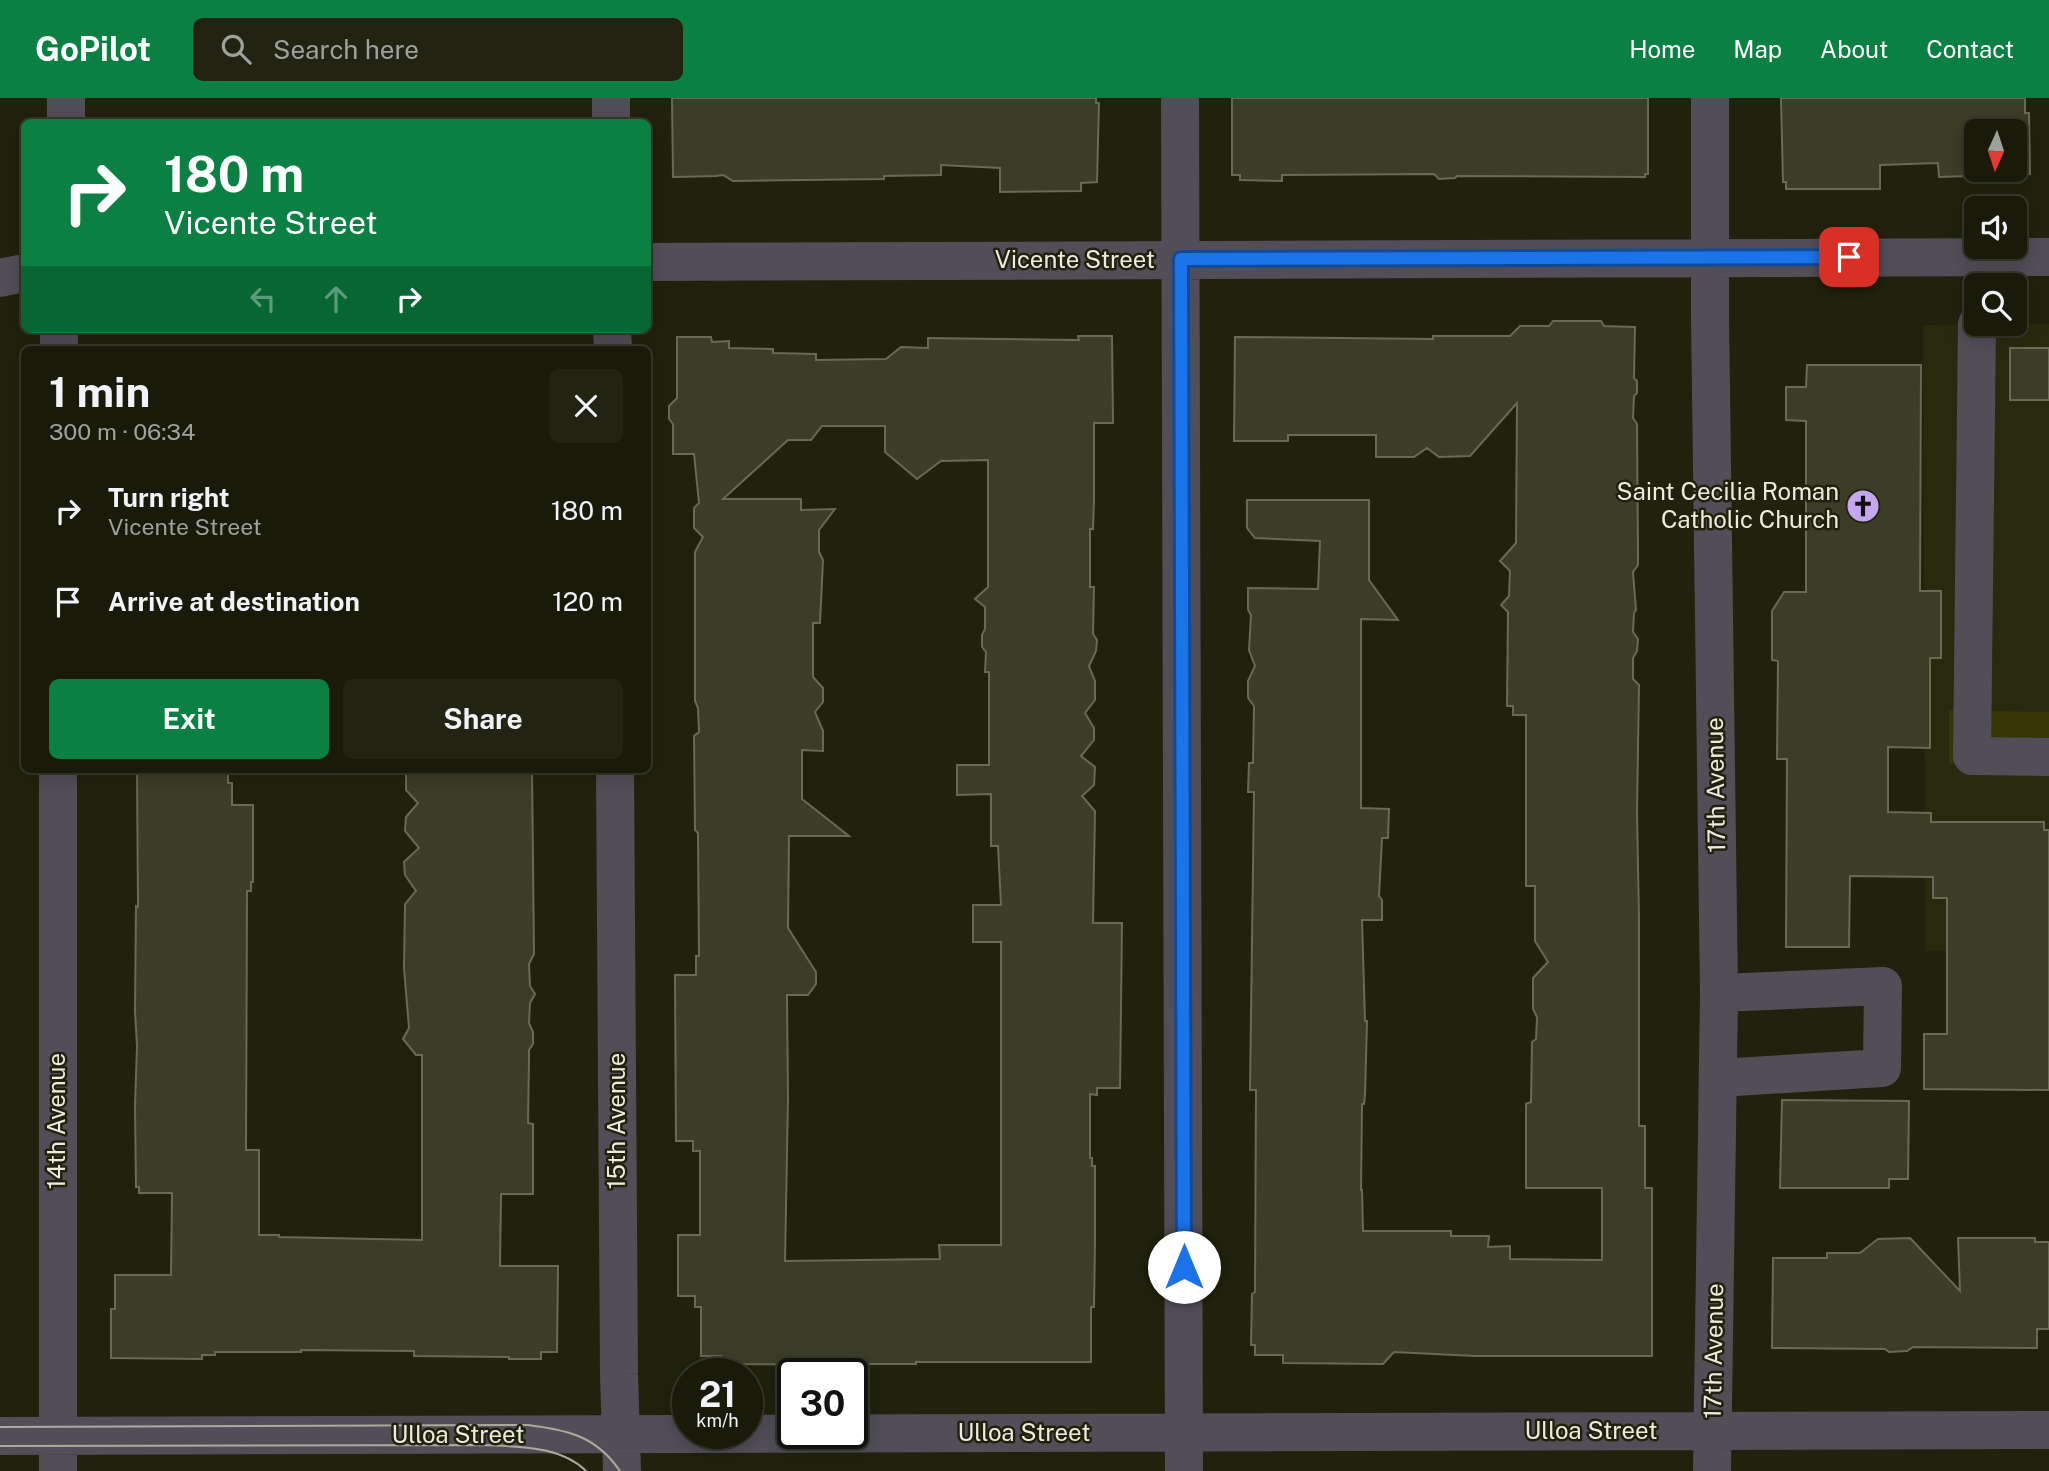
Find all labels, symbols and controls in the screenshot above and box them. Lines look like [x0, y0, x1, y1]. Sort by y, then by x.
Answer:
search box [193, 18, 683, 81]
text: GoPilot [35, 30, 151, 68]
icon: search [217, 30, 255, 68]
text: Search here [273, 34, 419, 65]
text: Home [1629, 35, 1695, 63]
text: Map [1733, 35, 1782, 63]
text: About [1820, 35, 1888, 63]
text: Contact [1926, 35, 2014, 63]
north arrow [1964, 119, 2026, 182]
map controls [1964, 119, 2027, 336]
text: 180 m [164, 145, 304, 203]
icon: right [49, 147, 140, 238]
button: sound [1964, 196, 2027, 259]
text: Vicente Street [164, 204, 378, 241]
pin [1819, 227, 1879, 287]
icon: arrive [1830, 238, 1868, 276]
street label: Vicente Street [995, 245, 1155, 273]
button: search [1964, 273, 2027, 336]
icon: left [244, 280, 282, 318]
icon: ahead [317, 280, 355, 318]
icon: right [390, 280, 428, 318]
text: 1 min [49, 367, 150, 416]
button: close [549, 369, 623, 443]
text: 300 m · 06:34 [49, 418, 195, 445]
place label: Saint Cecilia Roman Catholic Church [1617, 477, 1839, 533]
text: Turn right [108, 482, 230, 513]
church icon: Saint Cecilia Roman Catholic Church [1844, 487, 1882, 525]
icon: right [49, 492, 87, 530]
text: 180 m [551, 495, 623, 526]
text: Vicente Street [108, 513, 262, 540]
icon: arrive [49, 583, 87, 621]
text: Arrive at destination [108, 586, 360, 617]
text: 120 m [552, 586, 623, 617]
button: Exit [49, 679, 329, 759]
button: Share [343, 679, 623, 759]
street label: 17th Avenue [1700, 717, 1730, 853]
street label: 14th Avenue [42, 1053, 70, 1189]
street label: 15th Avenue [602, 1053, 630, 1189]
position arrow [1147, 1230, 1221, 1304]
street label: 17th Avenue [1698, 1283, 1728, 1419]
speed limit sign: 30 [777, 1358, 868, 1449]
text: 21 [699, 1374, 736, 1415]
text: km/h [696, 1410, 739, 1431]
street label: Ulloa Street [1524, 1416, 1658, 1444]
street label: Ulloa Street [957, 1418, 1091, 1446]
street label: Ulloa Street [391, 1420, 525, 1448]

